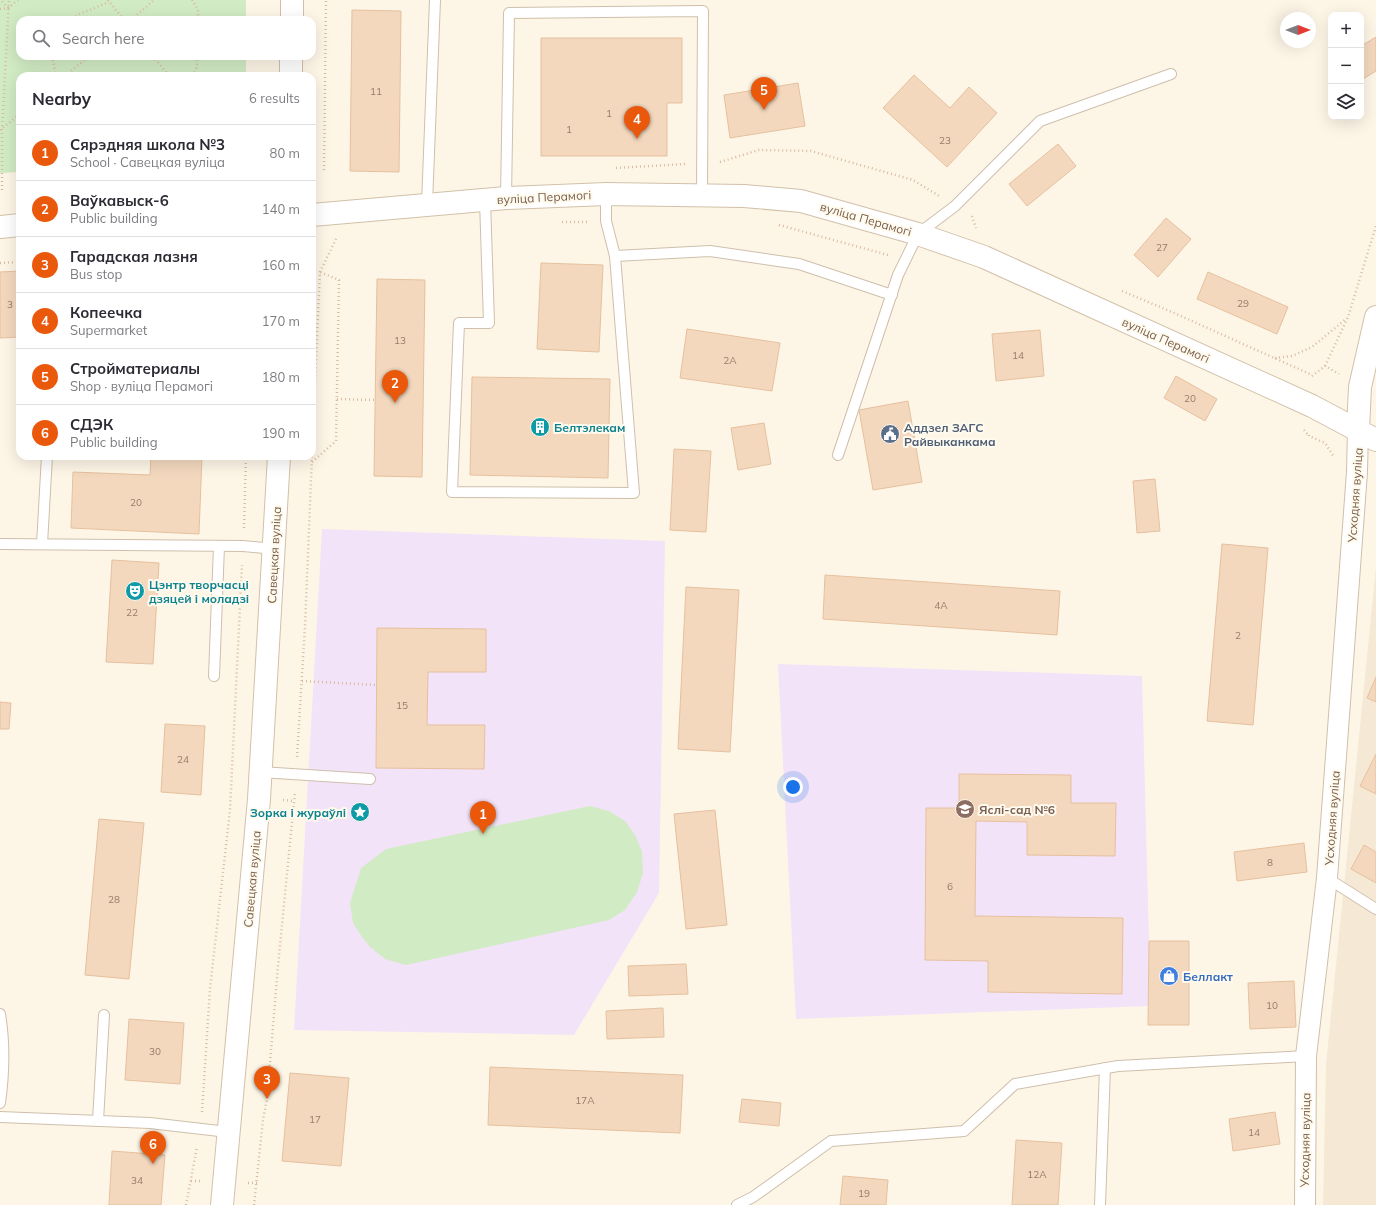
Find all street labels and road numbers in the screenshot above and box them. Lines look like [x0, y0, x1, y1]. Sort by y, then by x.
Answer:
street label: вуліца Перамогі [496, 187, 592, 207]
street label: вуліца Перамогі [819, 199, 913, 239]
street label: вуліца Перамогі [1120, 314, 1212, 366]
street label: Усходняя вуліца [1344, 447, 1366, 544]
street label: Савецкая вуліца [264, 506, 284, 604]
street label: Усходняя вуліца [1321, 770, 1343, 867]
street label: Савецкая вуліца [240, 830, 264, 928]
street label: Усходняя вуліца [1297, 1092, 1313, 1189]

